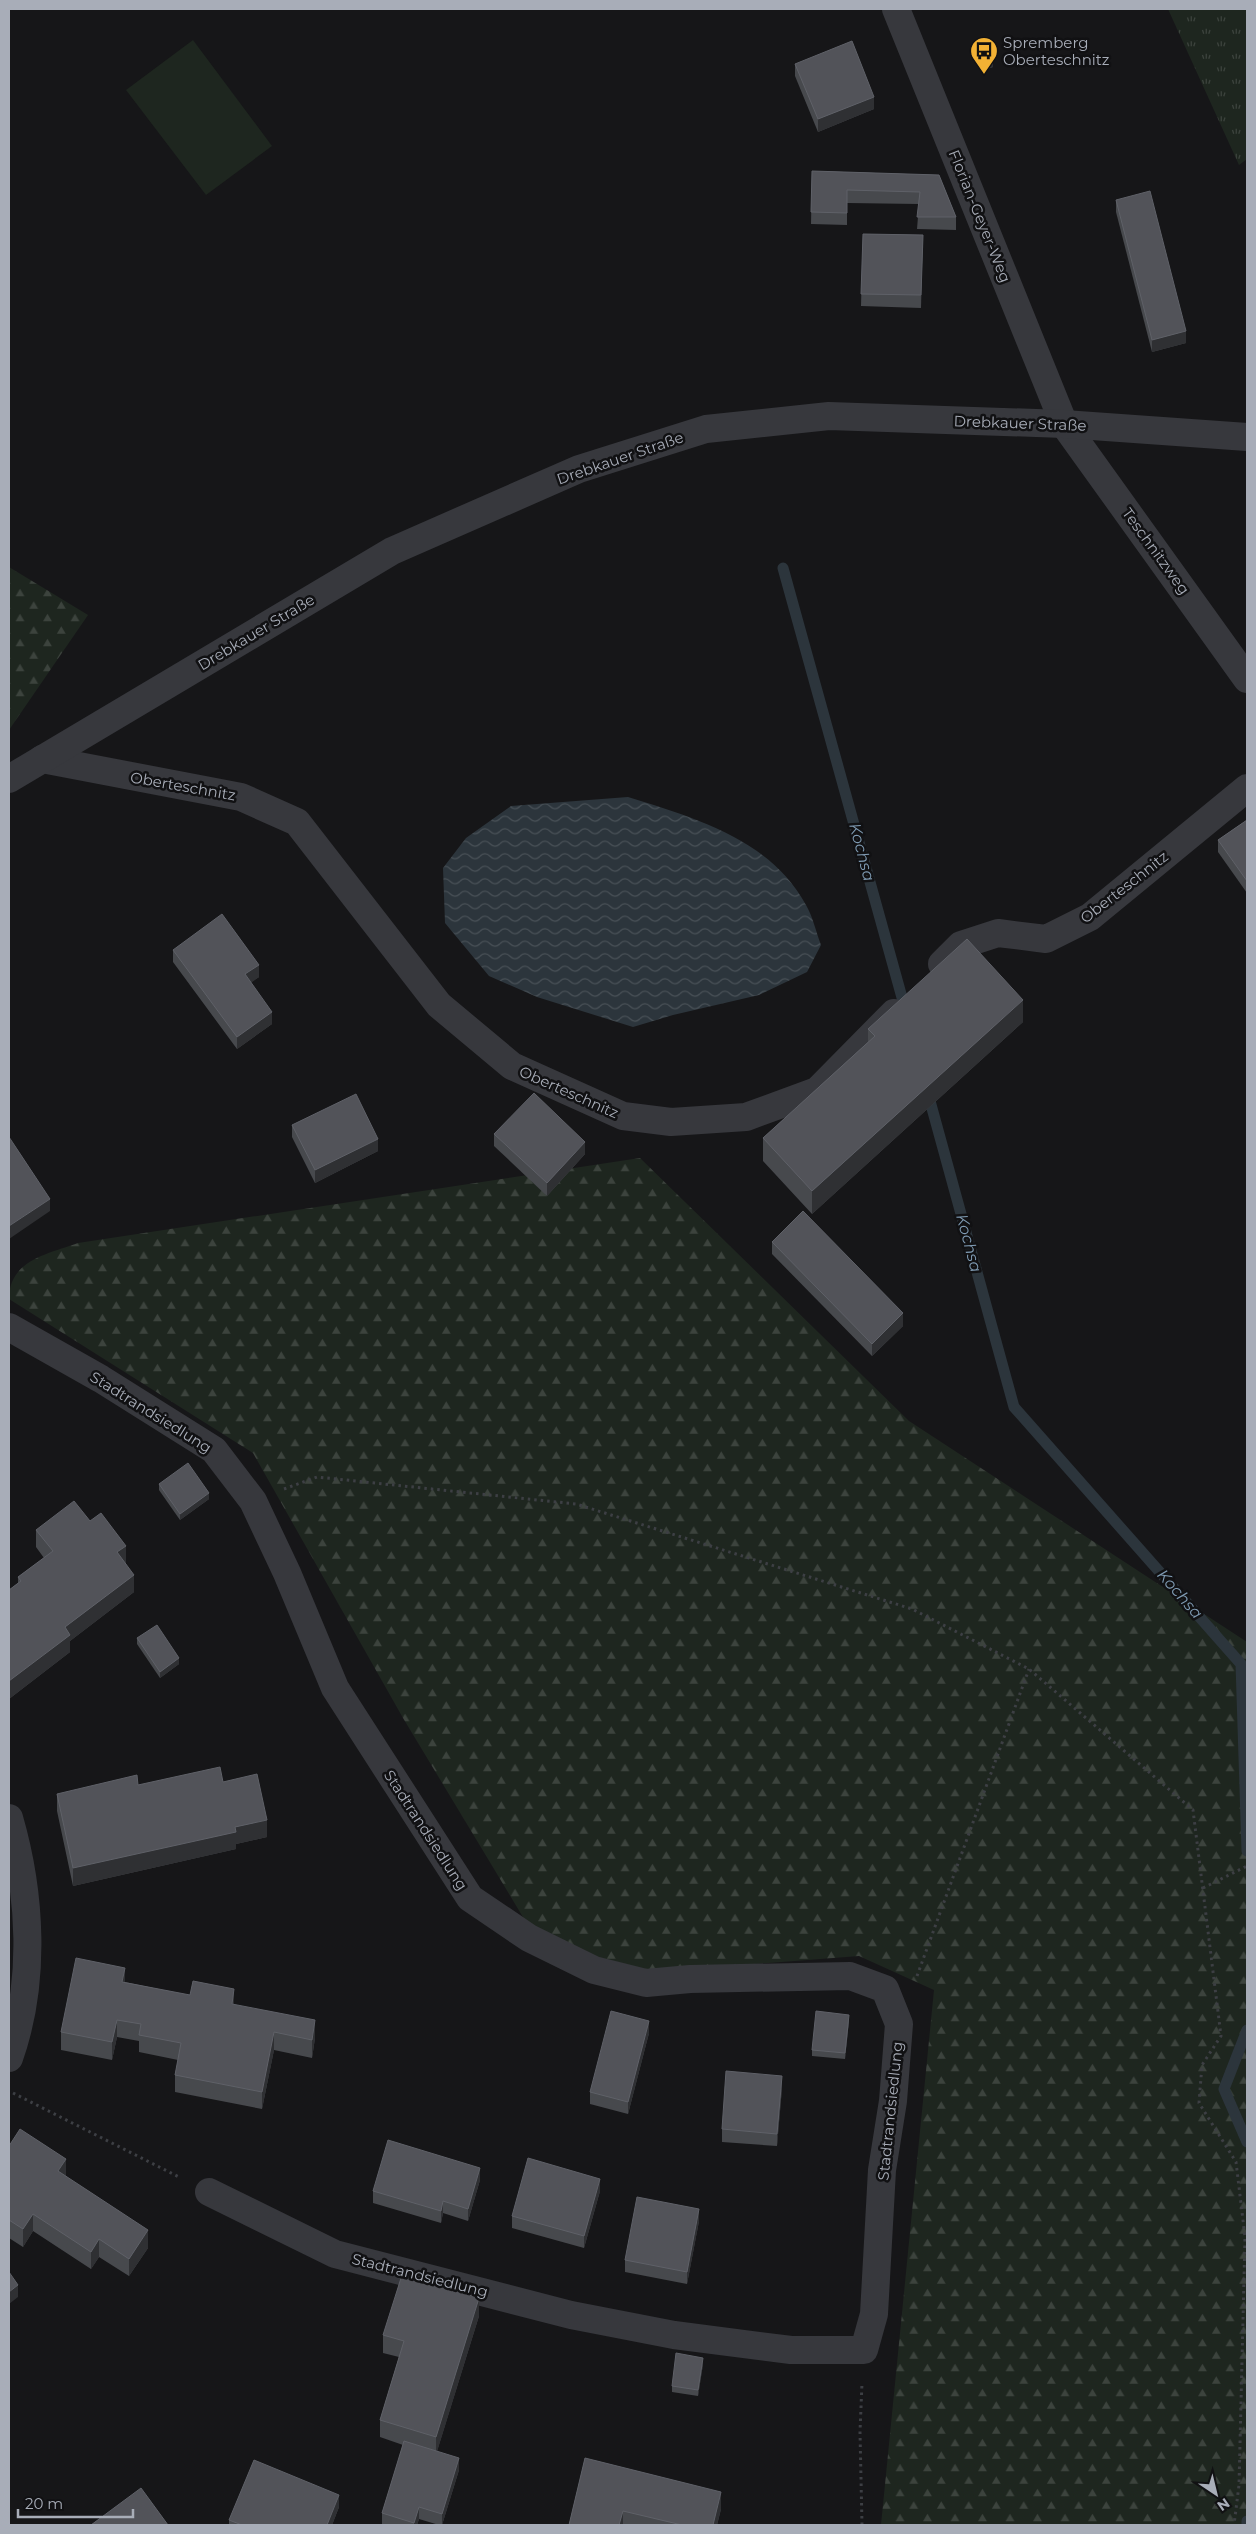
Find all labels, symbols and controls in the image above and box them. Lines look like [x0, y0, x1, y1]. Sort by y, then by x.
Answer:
place label: Spremberg Oberteschnitz [1003, 33, 1110, 69]
bus stop icon: Spremberg Oberteschnitz [969, 36, 999, 75]
street label: Florian-Geyer-Weg [945, 147, 1015, 285]
street label: Drebkauer Straße [953, 411, 1087, 435]
street label: Drebkauer Straße [554, 427, 686, 489]
street label: Teschnitzweg [1118, 504, 1194, 598]
street label: Drebkauer Straße [194, 590, 318, 674]
street label: Oberteschnitz [129, 767, 237, 805]
water label: Kochsa [845, 821, 879, 883]
street label: Oberteschnitz [1076, 847, 1172, 927]
street label: Oberteschnitz [516, 1062, 622, 1122]
water label: Kochsa [952, 1212, 986, 1274]
street label: Stadtrandsiedlung [87, 1367, 215, 1457]
water label: Kochsa [1153, 1565, 1207, 1623]
street label: Stadtrandsiedlung [380, 1766, 472, 1894]
street label: Stadtrandsiedlung [873, 2041, 907, 2181]
street label: Stadtrandsiedlung [350, 2249, 490, 2301]
north arrow [1191, 2469, 1241, 2519]
scale bar [18, 2486, 132, 2518]
text: 20 m [25, 2494, 63, 2513]
text: N [1214, 2494, 1233, 2515]

